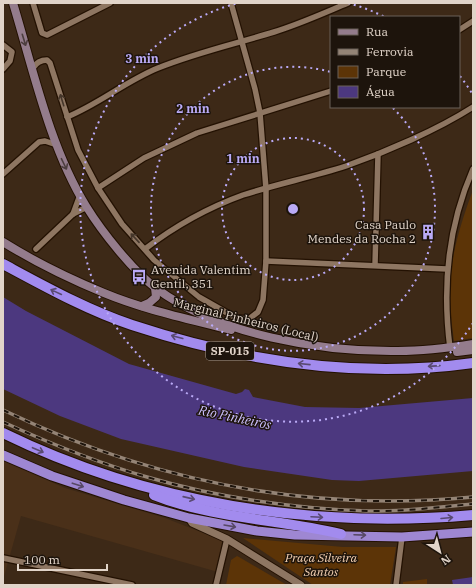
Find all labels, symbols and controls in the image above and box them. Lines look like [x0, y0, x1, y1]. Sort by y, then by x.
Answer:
legend [330, 16, 460, 108]
text: Rua [366, 24, 388, 39]
one-way arrow [21, 34, 28, 47]
text: Ferrovia [366, 44, 414, 59]
text: 3 min [125, 51, 159, 66]
text: Parque [366, 64, 406, 79]
text: Água [366, 84, 395, 99]
one-way arrow [58, 94, 65, 107]
text: 2 min [176, 101, 210, 116]
text: 1 min [226, 151, 260, 166]
one-way arrow [61, 158, 68, 170]
centre of rings [286, 202, 300, 216]
place label: Casa Paulo Mendes da Rocha 2 [307, 217, 416, 246]
building icon: Casa Paulo Mendes da Rocha 2 [419, 223, 437, 241]
one-way arrow [131, 234, 140, 244]
place label: Avenida Valentim Gentil, 351 [151, 262, 251, 291]
bus stop icon: Avenida Valentim Gentil, 351 [130, 268, 148, 286]
one-way arrow [50, 288, 62, 295]
street label: Marginal Pinheiros (Local) [172, 294, 320, 345]
one-way arrow [171, 333, 184, 341]
road number: SP-015 [206, 342, 254, 360]
one-way arrow [298, 360, 311, 368]
one-way arrow [428, 362, 441, 370]
water label: Rio Pinheiros [196, 401, 273, 434]
one-way arrow [32, 447, 44, 454]
one-way arrow [72, 481, 84, 489]
one-way arrow [182, 494, 195, 502]
one-way arrow [310, 513, 323, 520]
one-way arrow [440, 514, 453, 521]
one-way arrow [224, 523, 237, 531]
one-way arrow [353, 531, 366, 539]
north arrow [420, 532, 460, 572]
scale bar [18, 546, 107, 572]
park label: Praça Silveira Santos [284, 550, 358, 579]
text: 100 m [24, 552, 60, 567]
text: N [438, 552, 454, 568]

